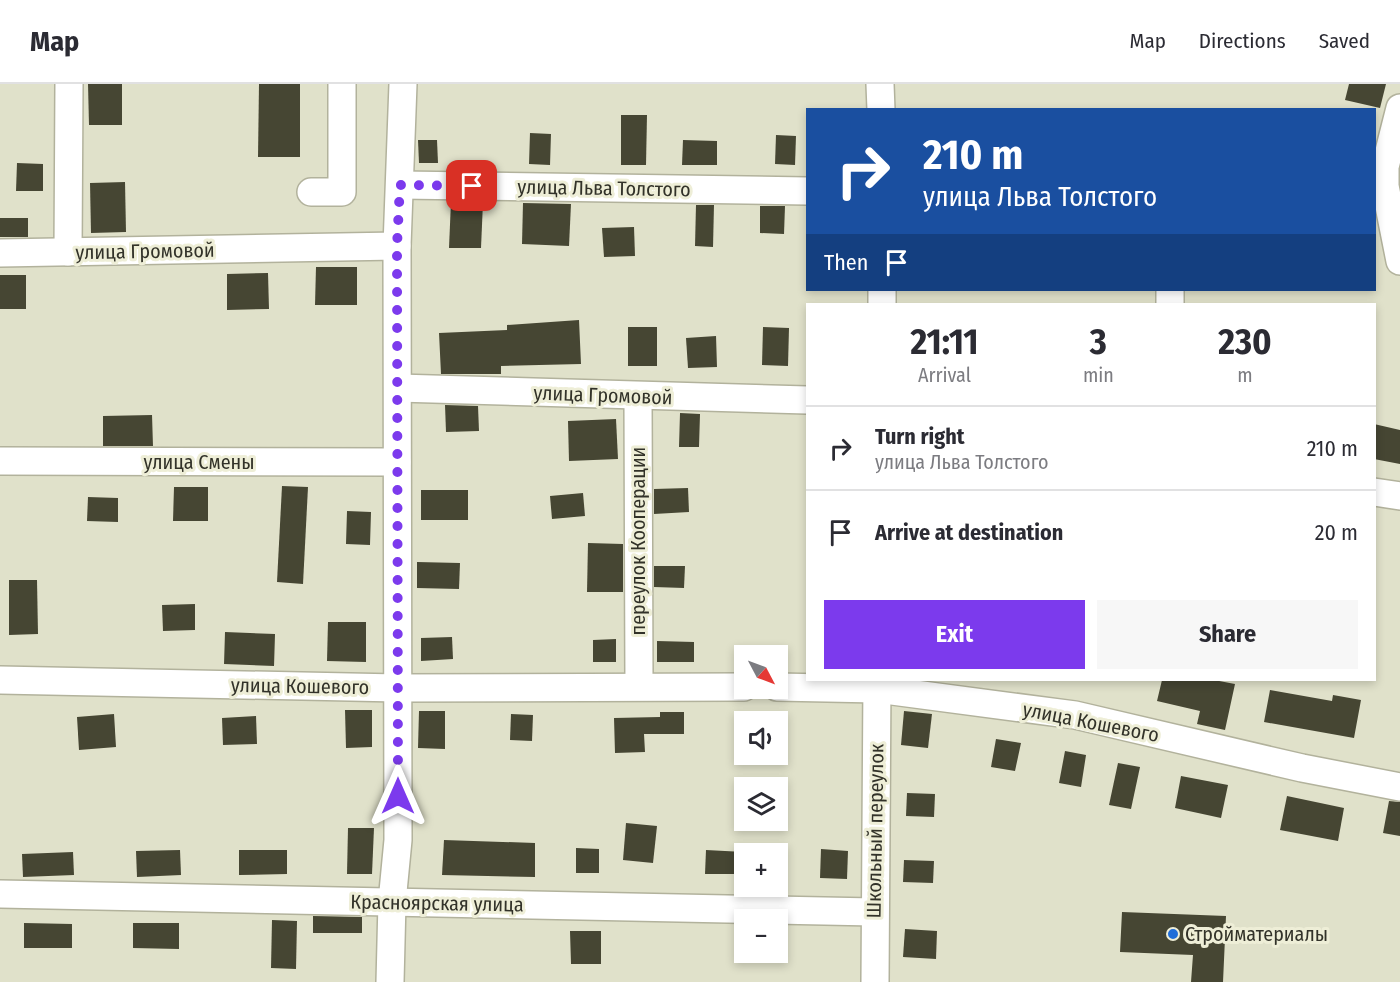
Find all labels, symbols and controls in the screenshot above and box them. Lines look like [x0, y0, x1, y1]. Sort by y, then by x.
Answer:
text: Map [30, 25, 79, 58]
text: Map [1129, 28, 1166, 54]
text: Directions [1199, 28, 1286, 54]
text: Saved [1319, 28, 1370, 54]
text: 210 m [923, 130, 1023, 180]
icon: right [824, 132, 902, 210]
pin [446, 160, 497, 211]
icon: arrive [455, 169, 488, 202]
street label: улица Льва Толстого [517, 174, 691, 202]
text: улица Льва Толстого [923, 181, 1157, 213]
street label: улица Громовой [75, 238, 215, 264]
icon: arrive [880, 246, 913, 279]
text: Then [824, 249, 868, 276]
text: 21:11 [910, 320, 979, 364]
text: 3 [1090, 320, 1107, 364]
text: 230 [1218, 320, 1272, 364]
text: Arrival [918, 363, 971, 387]
text: min [1083, 363, 1114, 387]
text: m [1237, 363, 1253, 387]
street label: улица Громовой [533, 381, 673, 409]
text: Turn right [875, 423, 964, 450]
icon: right [824, 432, 857, 465]
text: 210 m [1307, 435, 1358, 462]
street label: переулок Кооперации [626, 447, 650, 635]
street label: улица Смены [144, 450, 254, 474]
text: улица Льва Толстого [875, 450, 1048, 474]
icon: arrive [824, 516, 857, 549]
text: Arrive at destination [875, 519, 1063, 546]
text: 20 m [1315, 519, 1358, 546]
button: Exit [824, 600, 1085, 669]
button: Share [1097, 600, 1358, 669]
north arrow [734, 645, 788, 699]
map controls [734, 645, 788, 963]
street label: улица Кошевого [231, 673, 369, 699]
street label: улица Кошевого [1021, 697, 1161, 747]
button: sound [734, 711, 788, 765]
street label: Школьный переулок [861, 743, 889, 919]
position arrow [366, 764, 430, 828]
button: layers [734, 777, 788, 831]
button: + [734, 843, 788, 897]
street label: Красноярская улица [350, 889, 524, 917]
button: − [734, 909, 788, 963]
place label: Стройматериалы [1185, 922, 1328, 946]
marker: Стройматериалы [1166, 927, 1180, 941]

